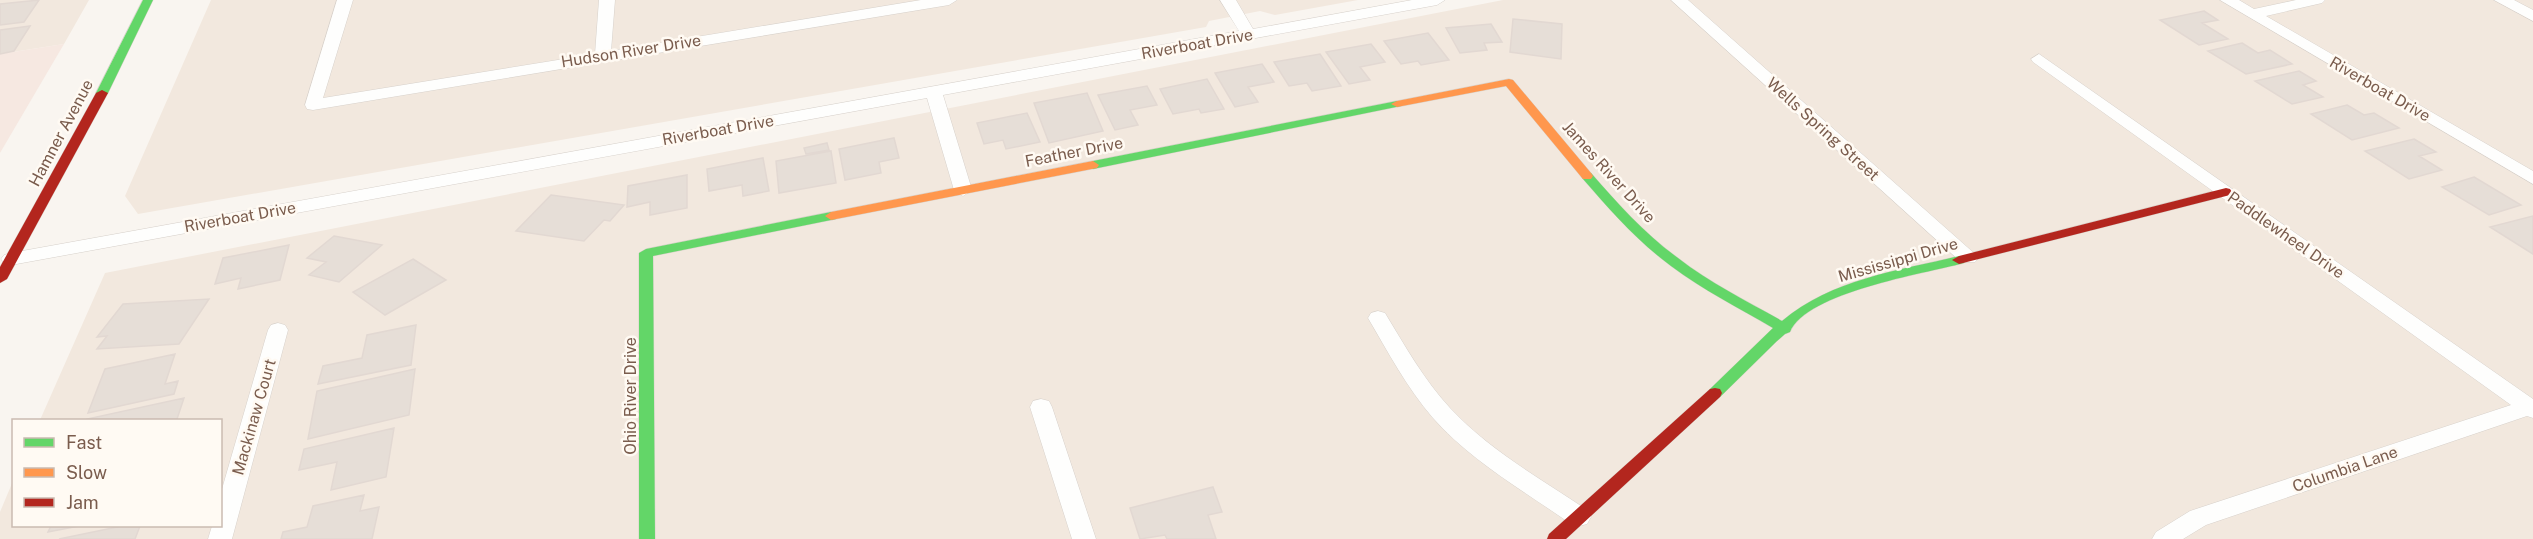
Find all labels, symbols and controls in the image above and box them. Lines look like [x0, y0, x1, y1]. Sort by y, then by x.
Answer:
street label: Riverboat Drive [1140, 25, 1254, 63]
street label: Hudson River Drive [560, 31, 702, 71]
street label: Riverboat Drive [2326, 52, 2434, 126]
street label: Wells Spring Street [1763, 73, 1883, 185]
street label: Hamner Avenue [25, 76, 97, 190]
street label: Riverboat Drive [661, 111, 775, 149]
street label: James River Drive [1558, 117, 1660, 227]
street label: Feather Drive [1023, 133, 1125, 171]
street label: Paddlewheel Drive [2224, 188, 2348, 282]
street label: Riverboat Drive [183, 198, 297, 236]
street label: Mississippi Drive [1836, 234, 1960, 286]
street label: Ohio River Drive [621, 337, 640, 455]
street label: Mackinaw Court [228, 357, 280, 477]
legend [12, 419, 222, 527]
text: Fast [66, 432, 102, 453]
street label: Columbia Lane [2290, 442, 2400, 496]
text: Slow [66, 462, 107, 483]
text: Jam [66, 492, 99, 513]

